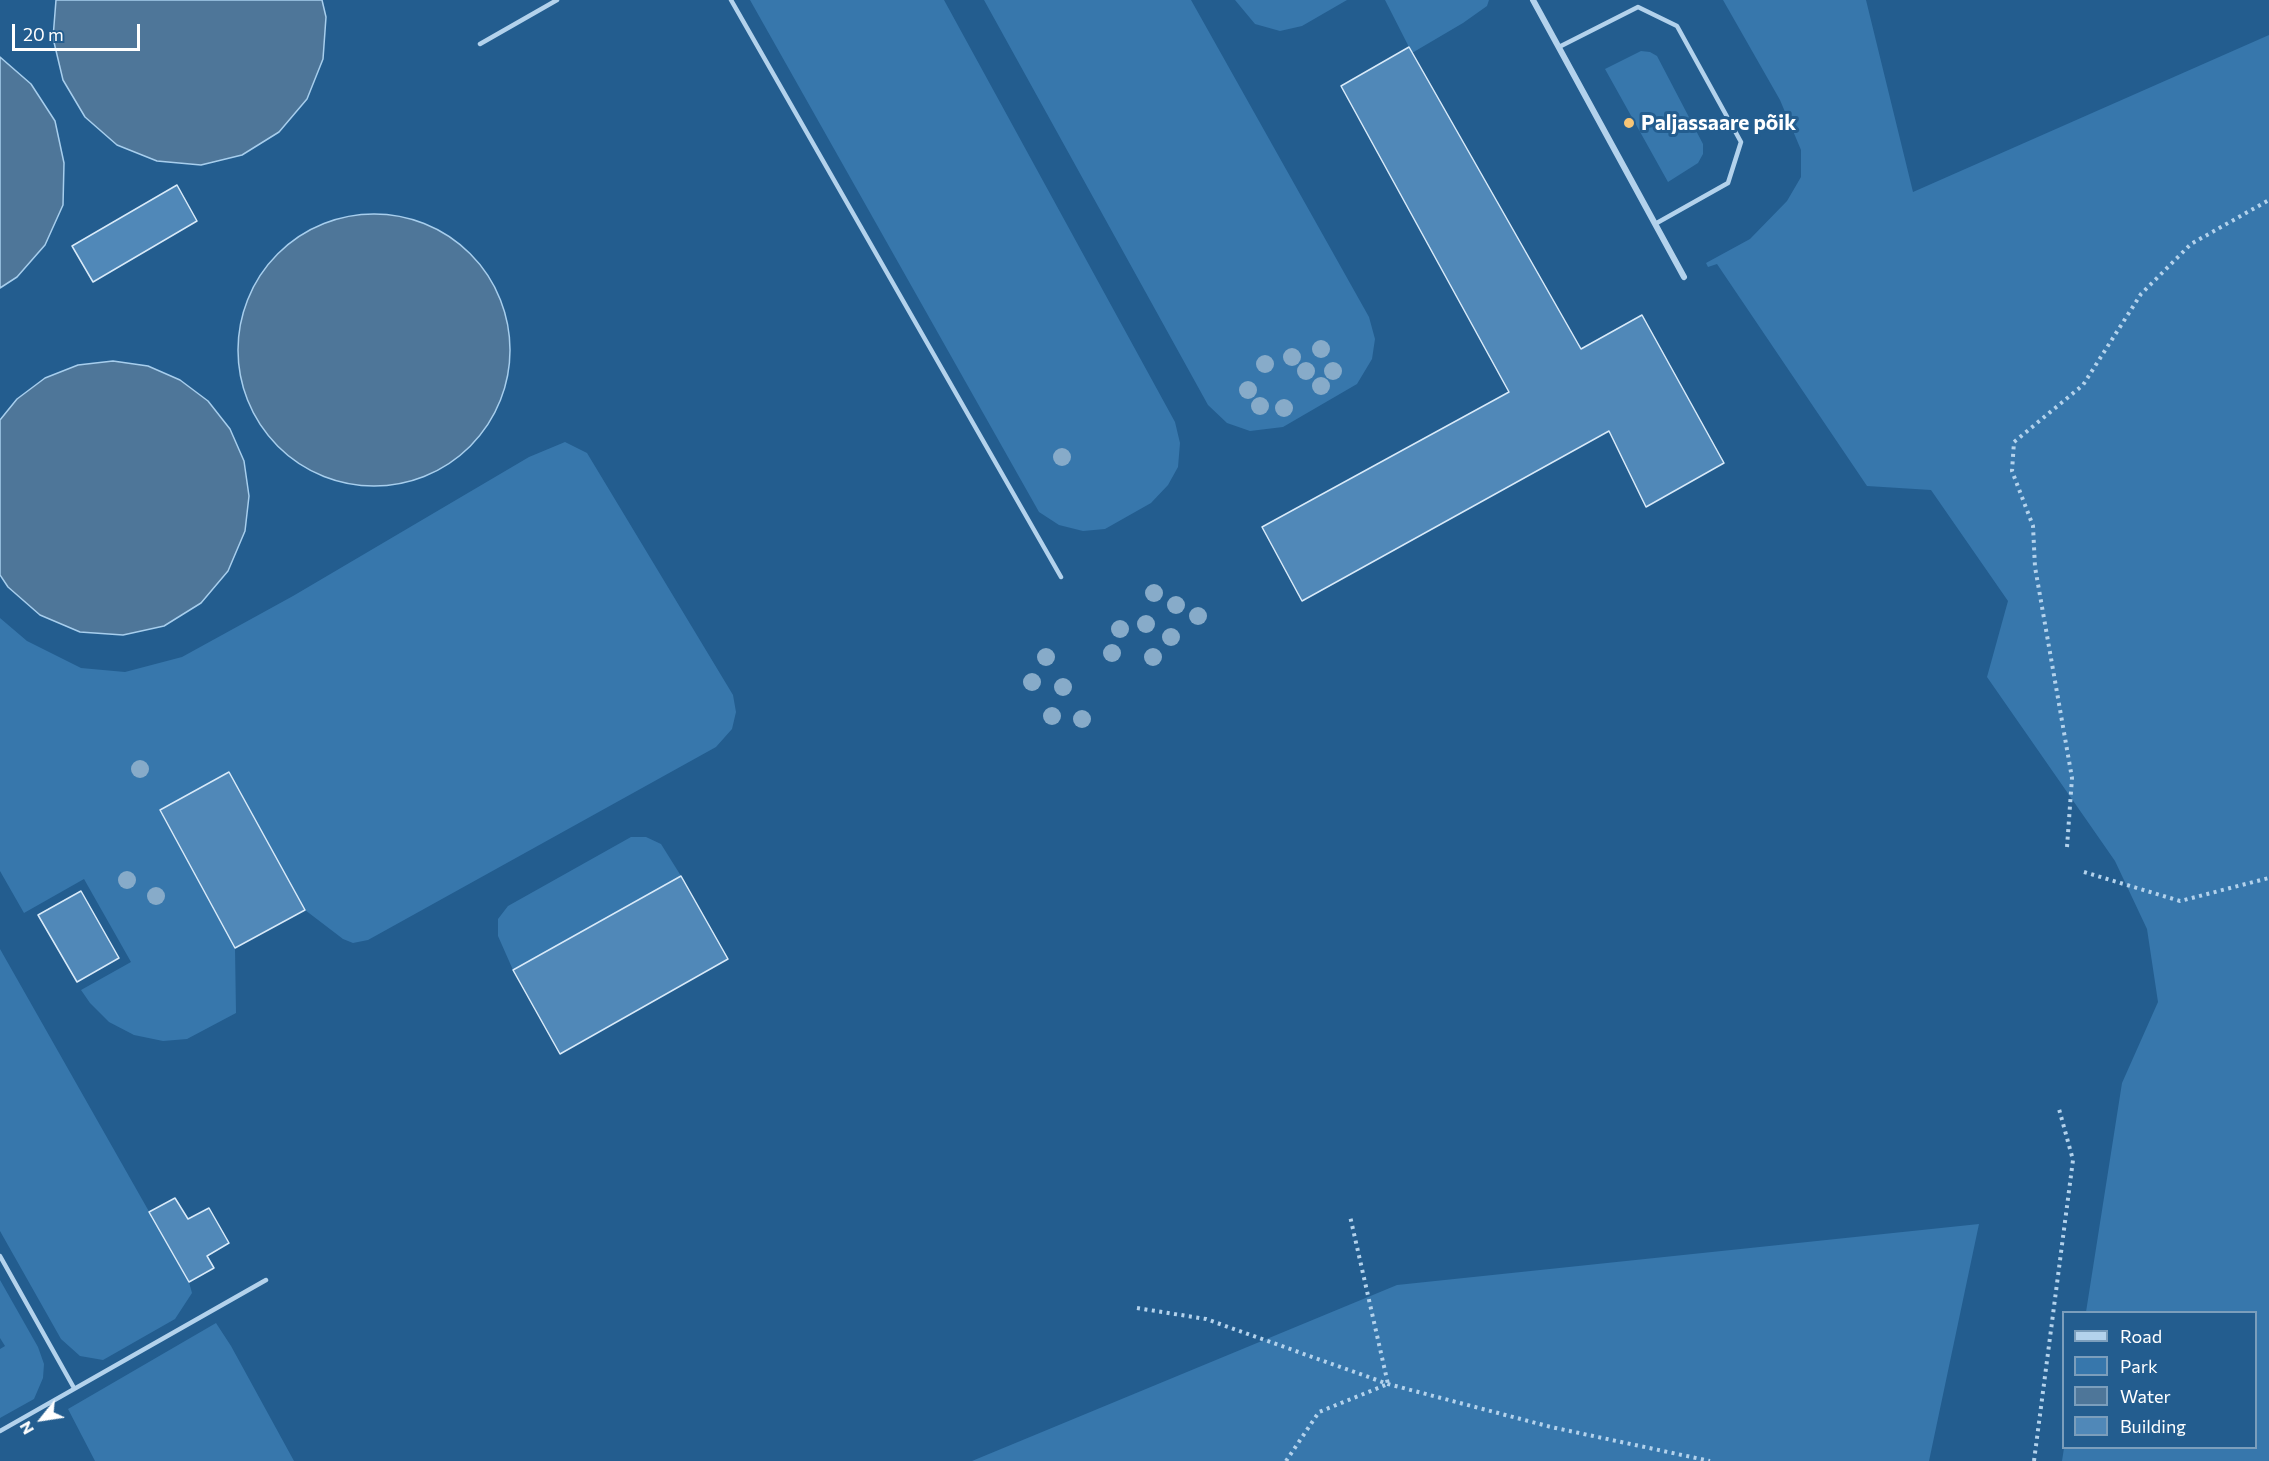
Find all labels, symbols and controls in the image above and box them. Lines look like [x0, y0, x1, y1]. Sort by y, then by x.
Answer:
scale bar [15, 12, 142, 50]
text: 20 m [23, 23, 64, 45]
place label: Paljassaare põik [1641, 110, 1796, 136]
marker: Paljassaare põik [1622, 116, 1636, 130]
legend [2062, 1311, 2257, 1449]
text: Road [2120, 1325, 2162, 1347]
text: Park [2120, 1355, 2158, 1377]
text: Water [2120, 1385, 2171, 1407]
north arrow [12, 1389, 72, 1449]
text: Building [2120, 1415, 2186, 1437]
text: N [15, 1418, 37, 1438]

